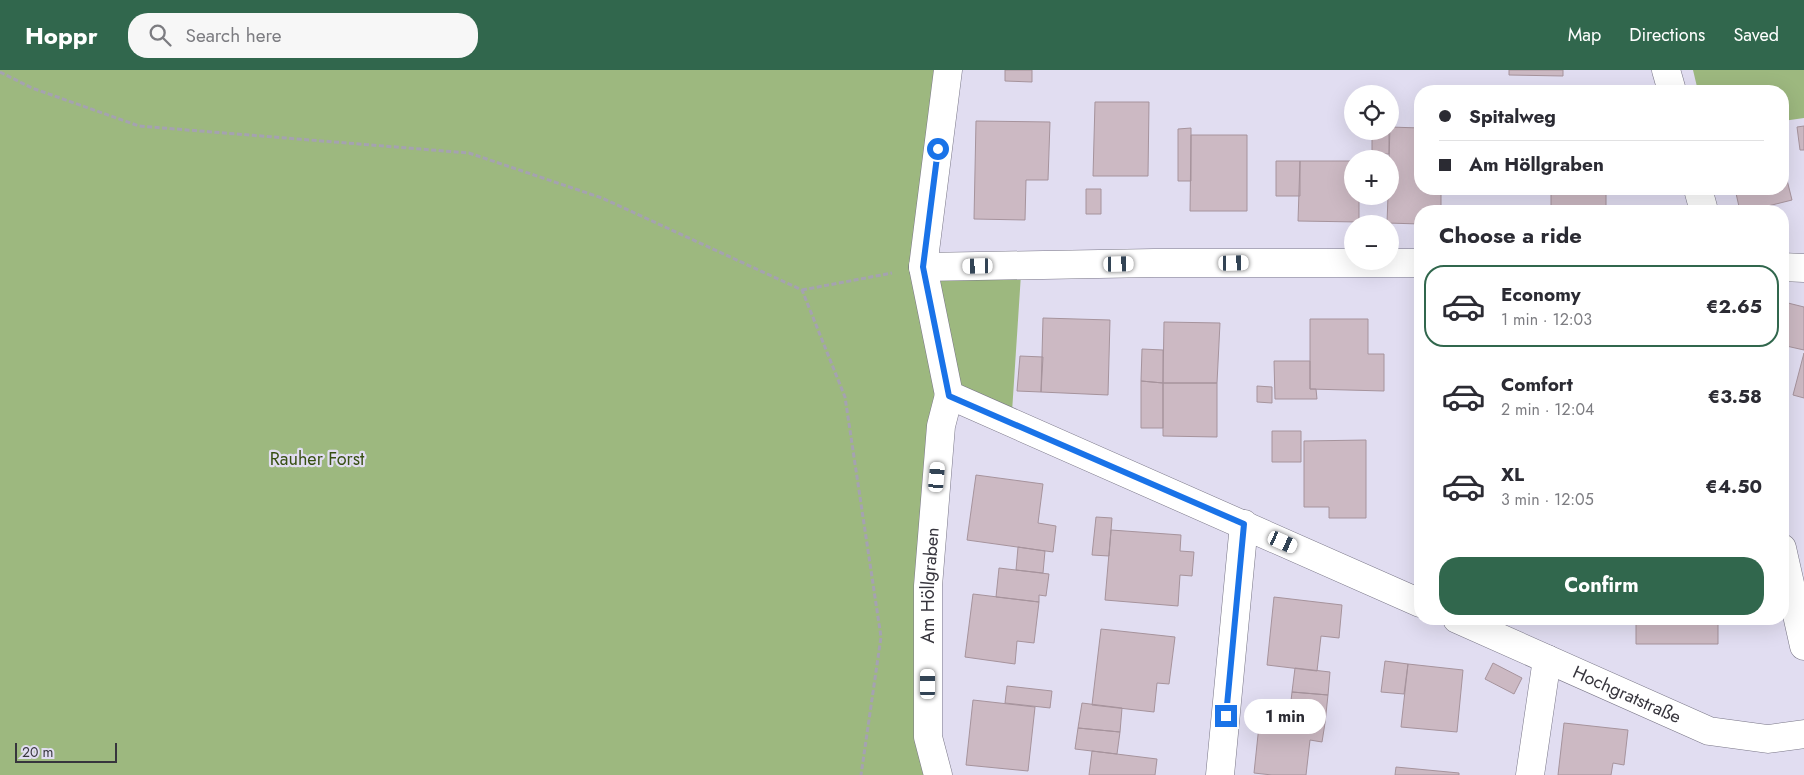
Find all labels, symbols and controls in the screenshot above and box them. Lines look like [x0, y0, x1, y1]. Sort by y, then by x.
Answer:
search box [128, 13, 478, 58]
text: Hoppr [25, 18, 98, 53]
icon: search [146, 21, 174, 49]
text: Search here [186, 22, 282, 49]
text: Map [1568, 22, 1601, 48]
text: Directions [1629, 22, 1705, 48]
text: Saved [1733, 22, 1779, 48]
map controls [1344, 85, 1399, 270]
button: locate [1344, 85, 1399, 140]
text: Spitalweg [1469, 103, 1556, 130]
route start [927, 138, 949, 160]
button: + [1344, 150, 1399, 205]
text: Am Höllgraben [1469, 151, 1604, 178]
button: − [1344, 215, 1399, 270]
text: Choose a ride [1439, 219, 1582, 251]
car [1218, 255, 1249, 271]
car [1103, 256, 1134, 272]
car [962, 258, 993, 274]
text: Economy [1501, 281, 1581, 308]
icon: car [1441, 284, 1486, 329]
text: €2.65 [1706, 293, 1762, 320]
text: 1 min · 12:03 [1501, 308, 1592, 331]
text: Comfort [1501, 371, 1573, 398]
icon: car [1441, 374, 1486, 419]
text: €3.58 [1708, 383, 1762, 410]
text: 2 min · 12:04 [1501, 398, 1594, 421]
park label: Rauher Forst [270, 446, 365, 472]
car [928, 461, 945, 493]
text: XL [1501, 461, 1524, 488]
icon: car [1441, 464, 1486, 509]
text: €4.50 [1705, 473, 1762, 500]
text: 3 min · 12:05 [1501, 488, 1594, 511]
street label: Am Höllgraben [915, 526, 946, 644]
car [1266, 529, 1299, 555]
button: Confirm [1439, 557, 1764, 615]
street label: Hochgratstraße [1569, 659, 1685, 730]
car [920, 669, 935, 699]
callout: 1 min [1244, 698, 1326, 734]
route end [1215, 705, 1237, 727]
text: 1 min [1265, 705, 1305, 728]
scale bar [15, 740, 118, 763]
text: 20 m [22, 742, 54, 762]

